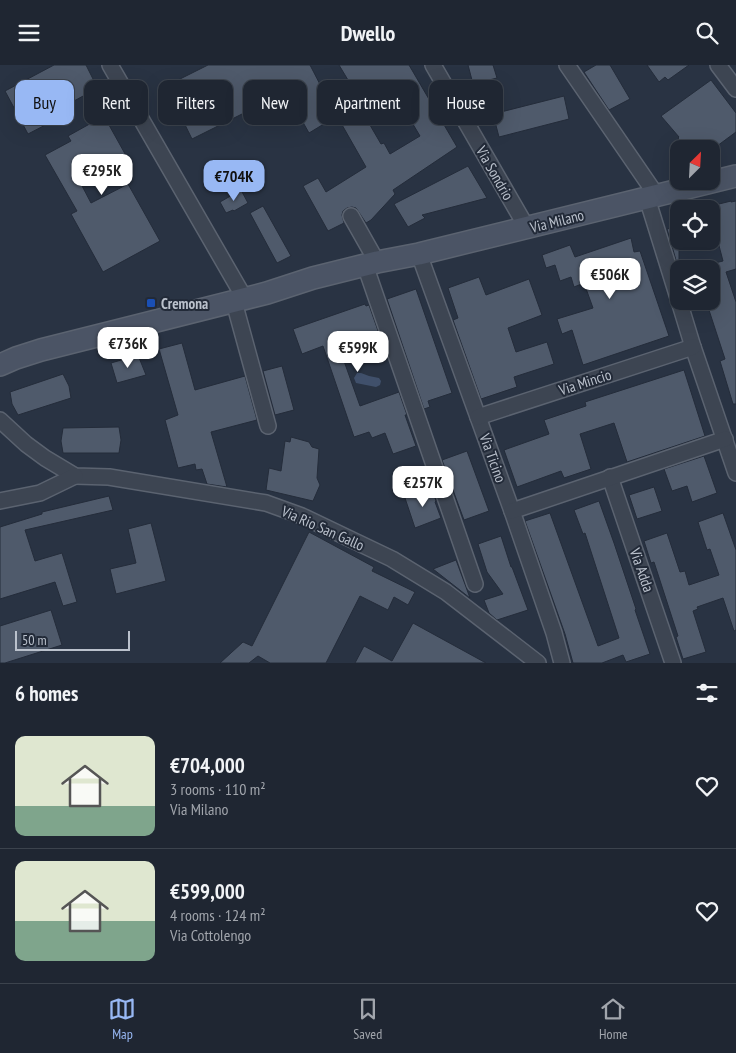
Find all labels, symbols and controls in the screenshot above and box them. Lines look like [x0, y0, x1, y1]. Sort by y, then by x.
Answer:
icon: menu [15, 19, 43, 47]
text: Dwello [341, 19, 395, 47]
icon: search [693, 19, 721, 47]
chip: Buy [15, 80, 74, 125]
chip: Rent [84, 80, 148, 125]
chip: Filters [158, 80, 233, 125]
chip: New [243, 80, 307, 125]
chip: Apartment [317, 80, 419, 125]
chip: House [429, 80, 503, 125]
north arrow [670, 140, 720, 190]
map controls [670, 140, 720, 310]
street label: Via Sondrio [471, 142, 518, 203]
pin: €295K [67, 153, 137, 196]
pin: €704K [199, 159, 269, 202]
text: €295K [83, 160, 121, 180]
text: €704K [215, 166, 253, 186]
button: locate [670, 200, 720, 250]
street label: Via Milano [527, 205, 586, 237]
pin: €506K [575, 257, 645, 300]
button: layers [670, 260, 720, 310]
text: €506K [591, 264, 629, 284]
place label: Cremona [161, 294, 208, 313]
marker: Cremona [145, 297, 157, 309]
pin: €736K [93, 327, 163, 369]
pin: €599K [323, 331, 393, 373]
text: €736K [109, 333, 147, 353]
text: €599K [339, 337, 377, 357]
street label: Via Mincio [556, 365, 614, 400]
street label: Via Ticino [475, 430, 511, 485]
pin: €257K [388, 465, 458, 508]
text: €257K [404, 472, 442, 492]
street label: Via Rio San Gallo [278, 501, 367, 555]
street label: Via Adda [625, 545, 658, 594]
scale bar [15, 628, 130, 651]
text: 50 m [22, 631, 47, 649]
icon: filters [693, 679, 721, 707]
text: 6 homes [15, 680, 78, 707]
text: €704,000 [170, 752, 245, 779]
icon: home [55, 756, 115, 816]
icon: heart [693, 772, 721, 800]
text: 3 rooms · 110 m² [170, 779, 266, 799]
text: Via Milano [170, 799, 228, 819]
text: €599,000 [170, 878, 245, 905]
icon: home [55, 881, 115, 941]
icon: heart [693, 897, 721, 925]
text: 4 rooms · 124 m² [170, 905, 266, 925]
text: Via Cottolengo [170, 925, 251, 945]
tab: Map [108, 995, 136, 1043]
tab: Saved [353, 995, 382, 1043]
tab: Home [599, 995, 628, 1043]

